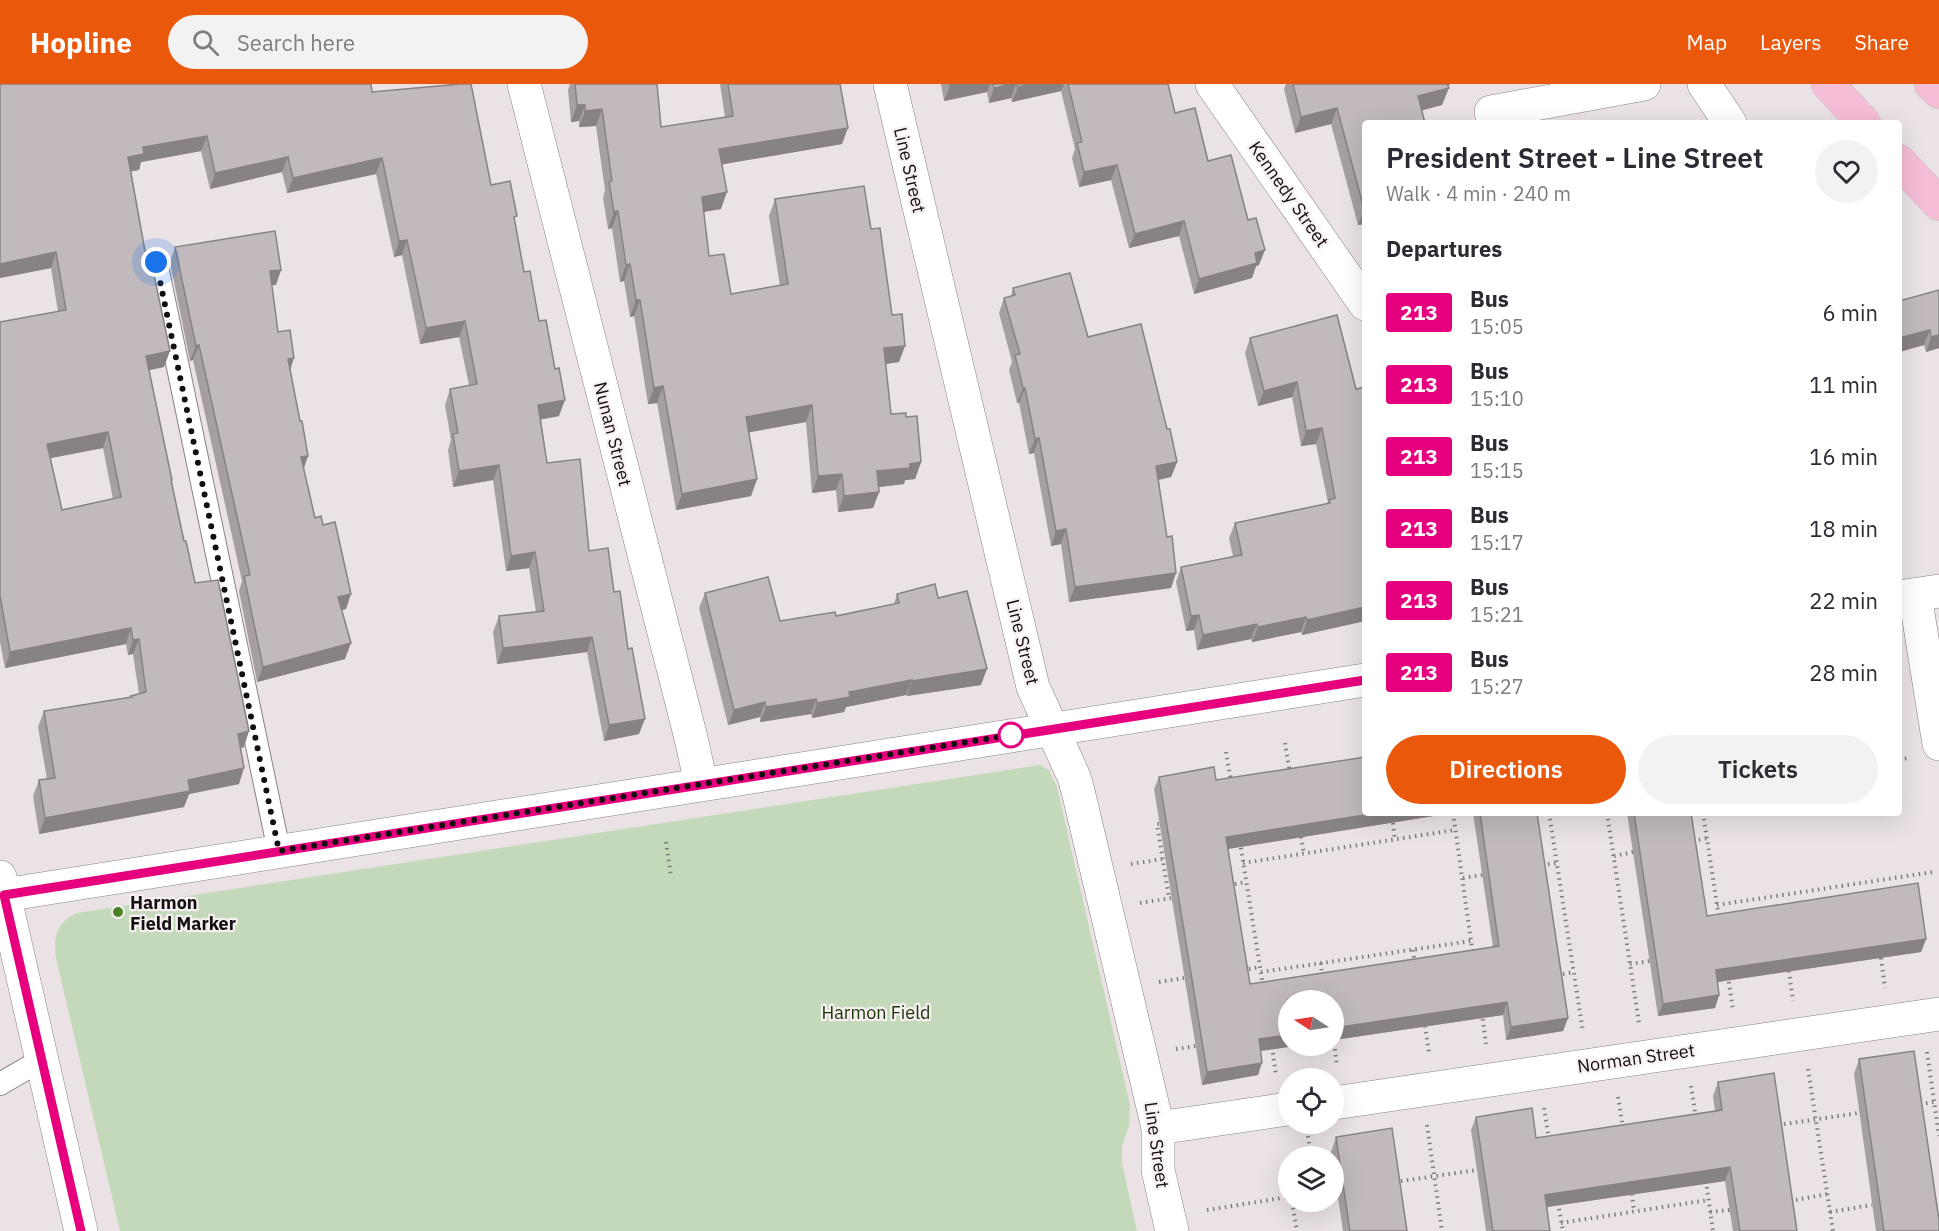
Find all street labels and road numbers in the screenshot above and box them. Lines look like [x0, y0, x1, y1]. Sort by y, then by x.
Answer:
street label: Line Street [889, 125, 931, 215]
street label: Kennedy Street [1244, 137, 1334, 251]
street label: Nunan Street [589, 379, 637, 489]
street label: Line Street [1001, 597, 1045, 687]
street label: Norman Street [1576, 1038, 1696, 1078]
street label: Line Street [1140, 1100, 1174, 1190]

